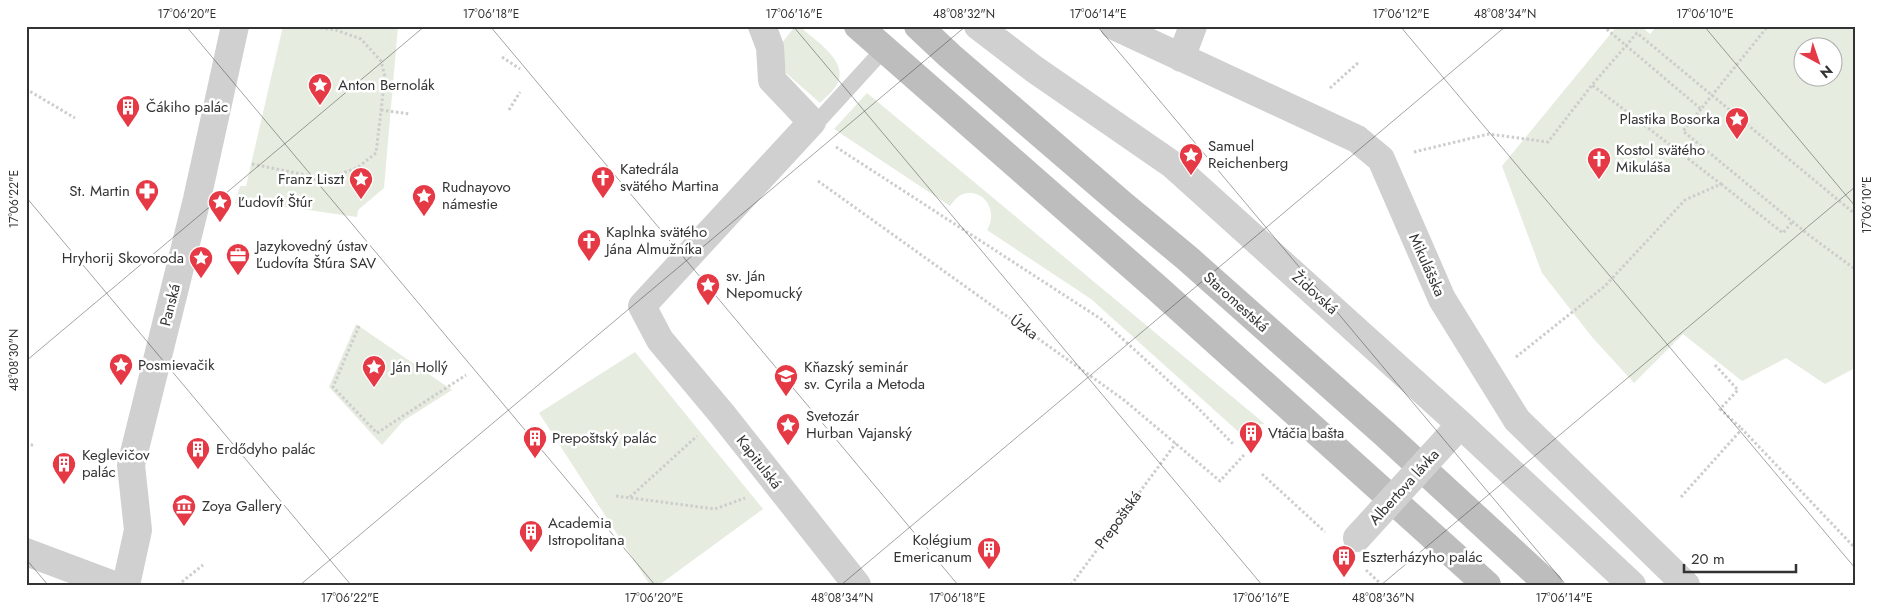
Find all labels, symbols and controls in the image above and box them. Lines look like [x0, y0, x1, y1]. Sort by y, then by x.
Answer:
text: 17°06'20"E [158, 5, 216, 23]
text: 17°06'18"E [463, 5, 519, 23]
text: 17°06'16"E [765, 5, 823, 23]
text: 48°08'32"N [933, 5, 995, 23]
text: 17°06'14"E [1069, 5, 1127, 23]
text: 17°06'12"E [1373, 5, 1429, 23]
text: 48°08'34"N [1474, 5, 1536, 23]
text: 17°06'10"E [1676, 5, 1734, 23]
north arrow [1794, 38, 1844, 88]
text: N [1816, 61, 1837, 83]
place icon: Anton Bernolák [307, 72, 333, 106]
place label: Anton Bernolák [338, 74, 435, 96]
building icon: Čákiho palác [115, 94, 141, 128]
place label: Čákiho palác [146, 96, 228, 118]
place icon: Plastika Bosorka [1724, 106, 1750, 140]
place label: Plastika Bosorka [1619, 108, 1720, 130]
place label: Samuel Reichenberg [1208, 135, 1288, 174]
place label: Kostol svätého Mikuláša [1616, 139, 1705, 178]
place icon: Samuel Reichenberg [1178, 142, 1204, 176]
church icon: Kostol svätého Mikuláša [1586, 146, 1612, 180]
place label: Katedrála svätého Martina [620, 158, 719, 197]
church icon: Katedrála svätého Martina [590, 165, 616, 199]
place icon: Franz Liszt [348, 166, 374, 200]
place label: Franz Liszt [278, 168, 344, 190]
text: 17°06'22"E [5, 170, 23, 228]
place label: Rudnayovo námestie [442, 176, 511, 215]
text: 17°06'10"E [1858, 176, 1876, 234]
pharmacy icon: St. Martin [134, 178, 160, 212]
place label: St. Martin [69, 180, 130, 202]
place icon: Rudnayovo námestie [411, 183, 437, 217]
place icon: Ľudovít Štúr [207, 189, 233, 223]
place label: Ľudovít Štúr [238, 191, 313, 213]
place label: Kaplnka svätého Jána Almužníka [604, 221, 707, 260]
church icon: Kaplnka svätého Jána Almužníka [576, 228, 602, 262]
street label: Mikulášska [1403, 230, 1451, 300]
place label: Jazykovedný ústav Ľudovíta Štúra SAV [254, 235, 376, 274]
office icon: Jazykovedný ústav Ľudovíta Štúra SAV [225, 242, 251, 276]
place icon: Hryhorij Skovoroda [188, 245, 214, 279]
place label: Hryhorij Skovoroda [62, 247, 184, 269]
place label: sv. Ján Nepomucký [726, 265, 803, 304]
street label: Židovská [1287, 266, 1343, 320]
street label: Staromestská [1198, 267, 1274, 337]
place icon: sv. Ján Nepomucký [695, 272, 721, 306]
street label: Panská [154, 282, 186, 328]
street label: Úzka [1005, 309, 1043, 345]
text: 48°08'30"N [5, 329, 23, 391]
place icon: Posmievačik [108, 352, 134, 386]
place label: Posmievačik [138, 354, 215, 376]
place icon: Ján Hollý [361, 354, 387, 388]
place label: Ján Hollý [390, 356, 448, 378]
place label: Kňazský seminár sv. Cyrila a Metoda [804, 356, 925, 395]
school or university icon: Kňazský seminár sv. Cyrila a Metoda [773, 363, 799, 397]
place label: Svetozár Hurban Vajanský [806, 405, 912, 444]
place icon: Svetozár Hurban Vajanský [775, 412, 801, 446]
building icon: Vtáčia bašta [1238, 420, 1264, 454]
place label: Vtáčia bašta [1268, 422, 1344, 444]
building icon: Prepoštský palác [522, 425, 548, 459]
place label: Prepoštský palác [552, 427, 657, 449]
street label: Kapitulská [731, 430, 787, 494]
building icon: Erdődyho palác [185, 436, 211, 470]
place label: Erdődyho palác [216, 438, 316, 460]
place label: Keglevičov palác [82, 444, 150, 483]
street label: Albertova lávka [1364, 444, 1444, 530]
building icon: Keglevičov palác [51, 451, 77, 485]
street label: Prepoštská [1089, 486, 1147, 554]
museum icon: Zoya Gallery [171, 493, 197, 527]
place label: Zoya Gallery [202, 495, 282, 517]
place label: Academia Istropolitana [548, 512, 624, 551]
building icon: Academia Istropolitana [518, 519, 544, 553]
place label: Kolégium Emericanum [893, 529, 972, 568]
building icon: Kolégium Emericanum [976, 536, 1002, 570]
scale bar [1684, 541, 1796, 573]
building icon: Eszterházyho palác [1331, 544, 1357, 578]
place label: Eszterházyho palác [1362, 546, 1483, 568]
text: 20 m [1691, 548, 1725, 570]
text: 17°06'22"E [321, 589, 379, 607]
text: 17°06'20"E [625, 589, 683, 607]
text: 48°08'34"N [811, 589, 873, 607]
text: 17°06'18"E [929, 589, 985, 607]
text: 17°06'16"E [1232, 589, 1290, 607]
text: 48°08'36"N [1352, 589, 1414, 607]
text: 17°06'14"E [1535, 589, 1593, 607]

